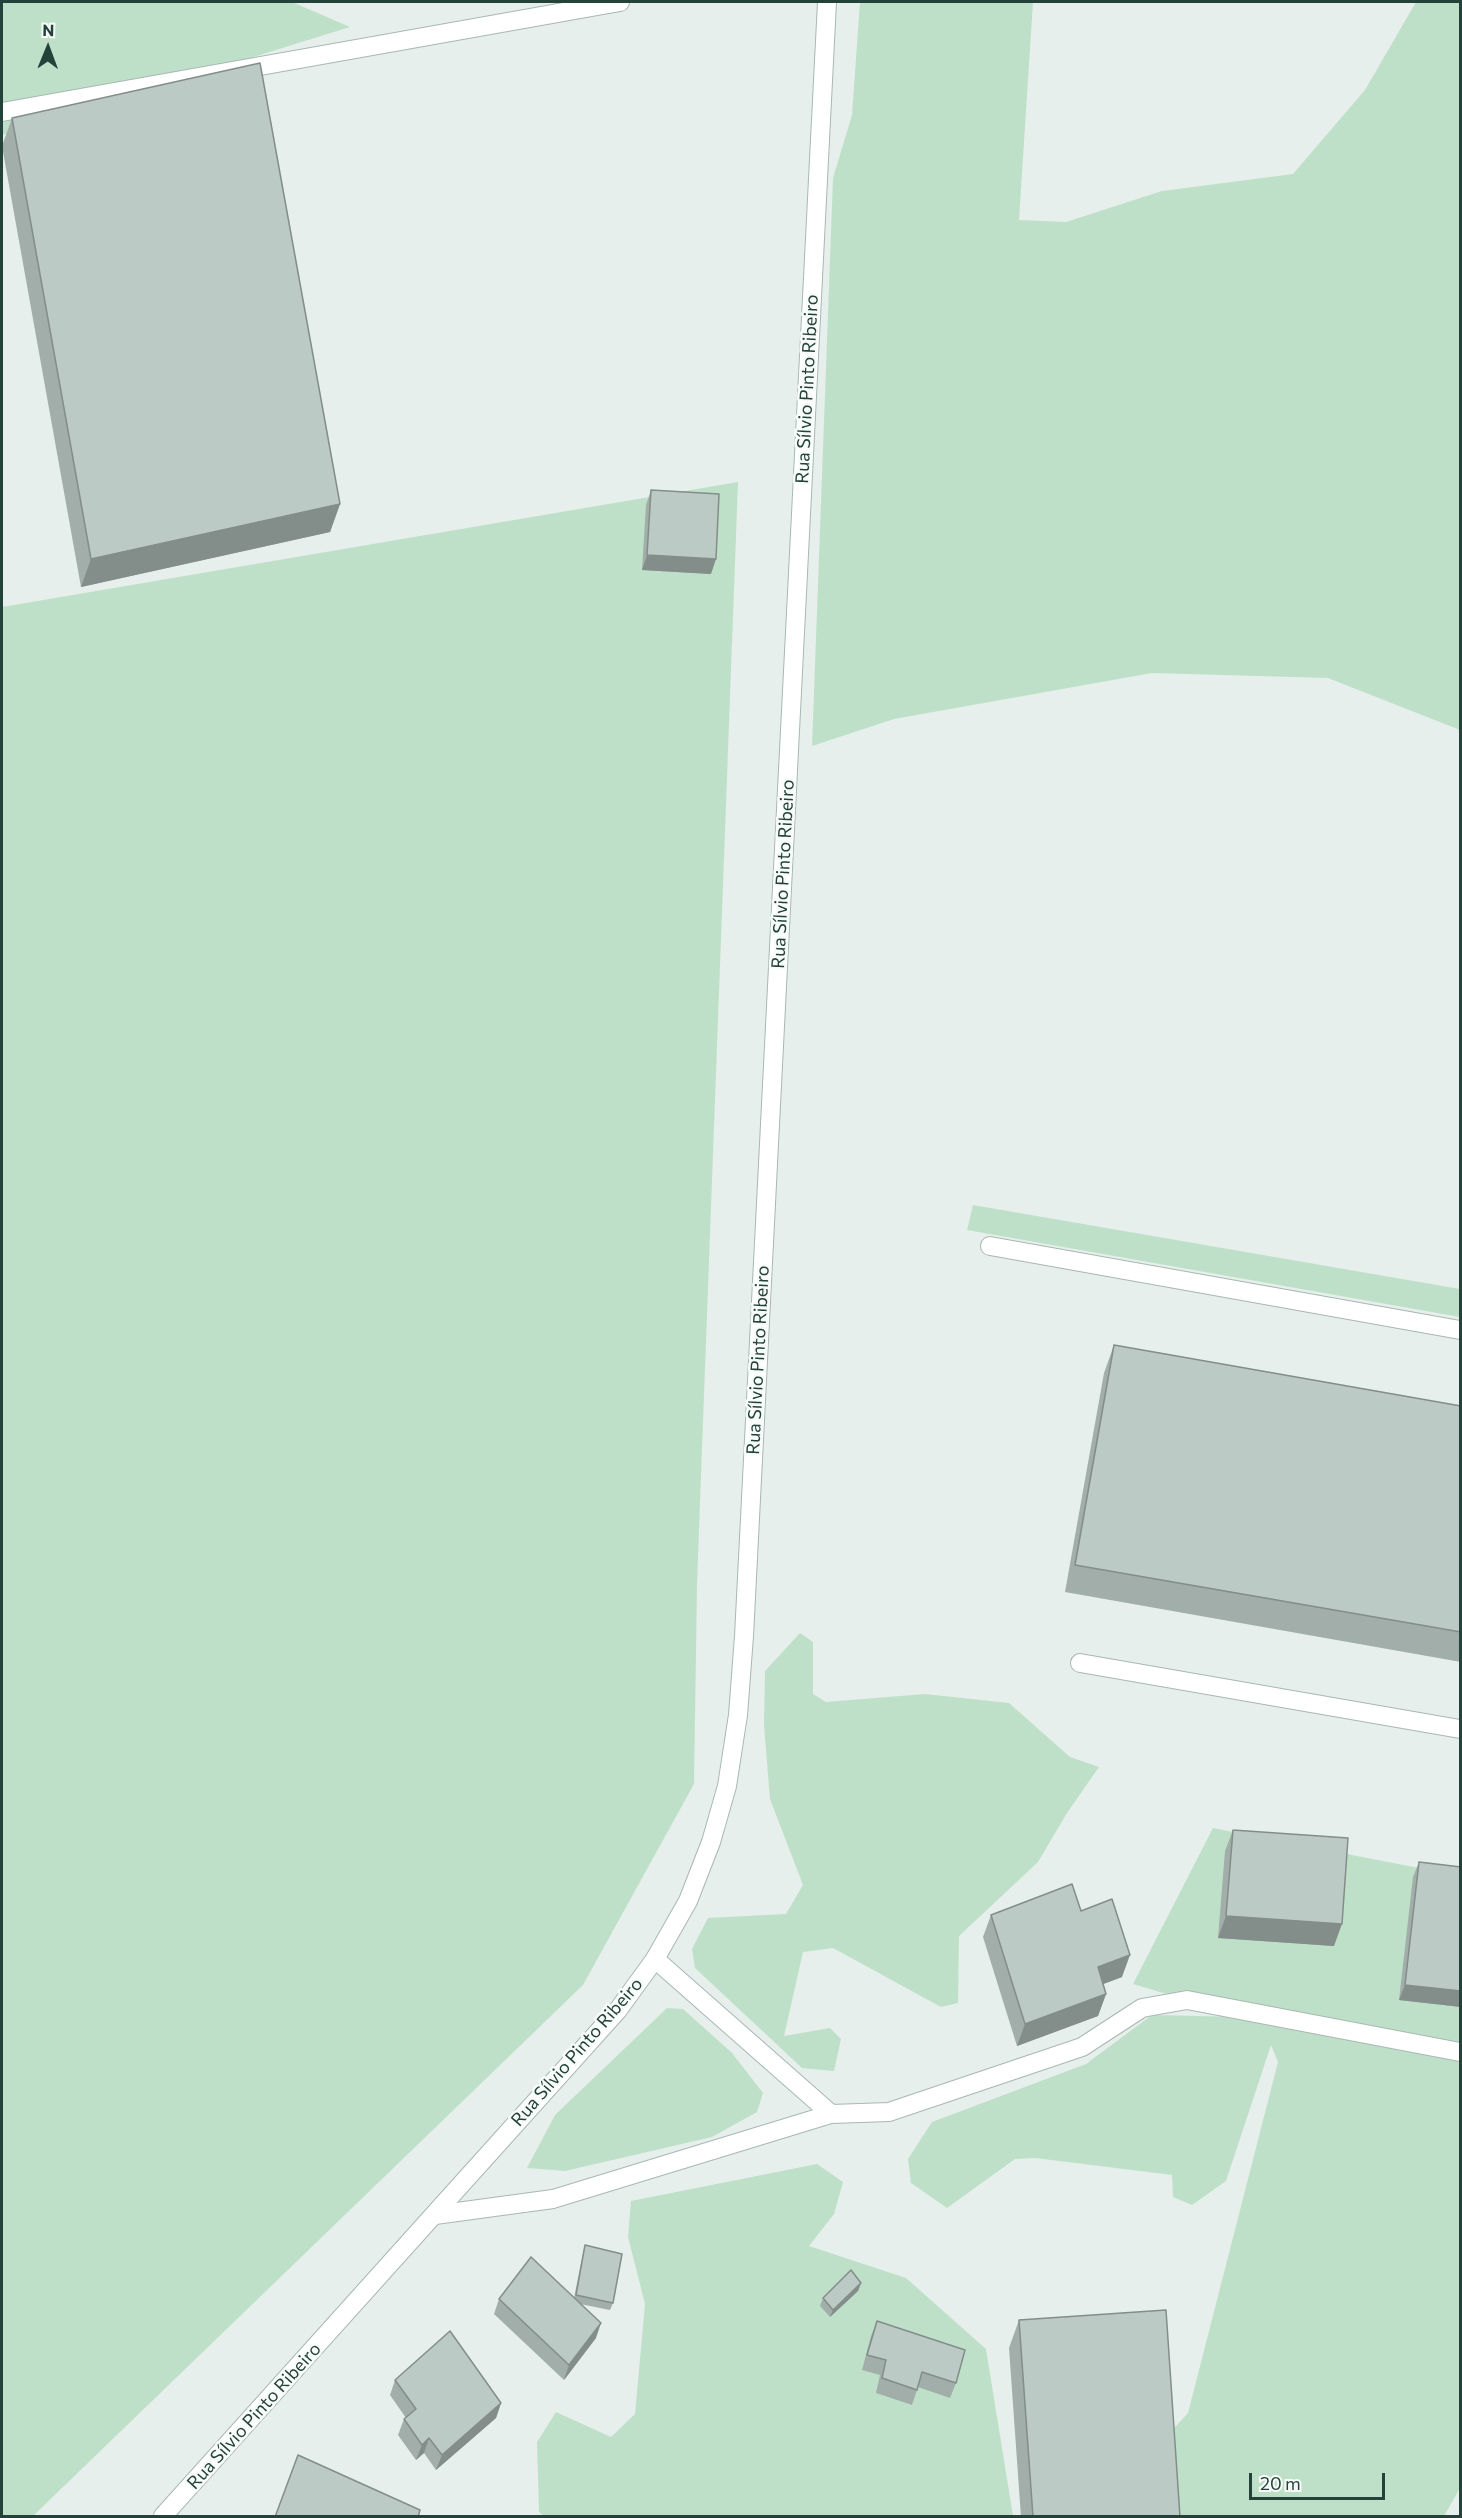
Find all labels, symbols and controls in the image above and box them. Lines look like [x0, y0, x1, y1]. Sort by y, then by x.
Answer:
north arrow [18, 18, 78, 78]
text: N [42, 20, 54, 39]
street label: Rua Sílvio Pinto Ribeiro [791, 294, 823, 484]
street label: Rua Sílvio Pinto Ribeiro [767, 779, 799, 969]
street label: Rua Sílvio Pinto Ribeiro [742, 1265, 774, 1455]
street label: Rua Sílvio Pinto Ribeiro [507, 1973, 647, 2131]
street label: Rua Sílvio Pinto Ribeiro [183, 2338, 325, 2494]
scale bar [1252, 2461, 1388, 2499]
text: 20 m [1260, 2472, 1301, 2494]

